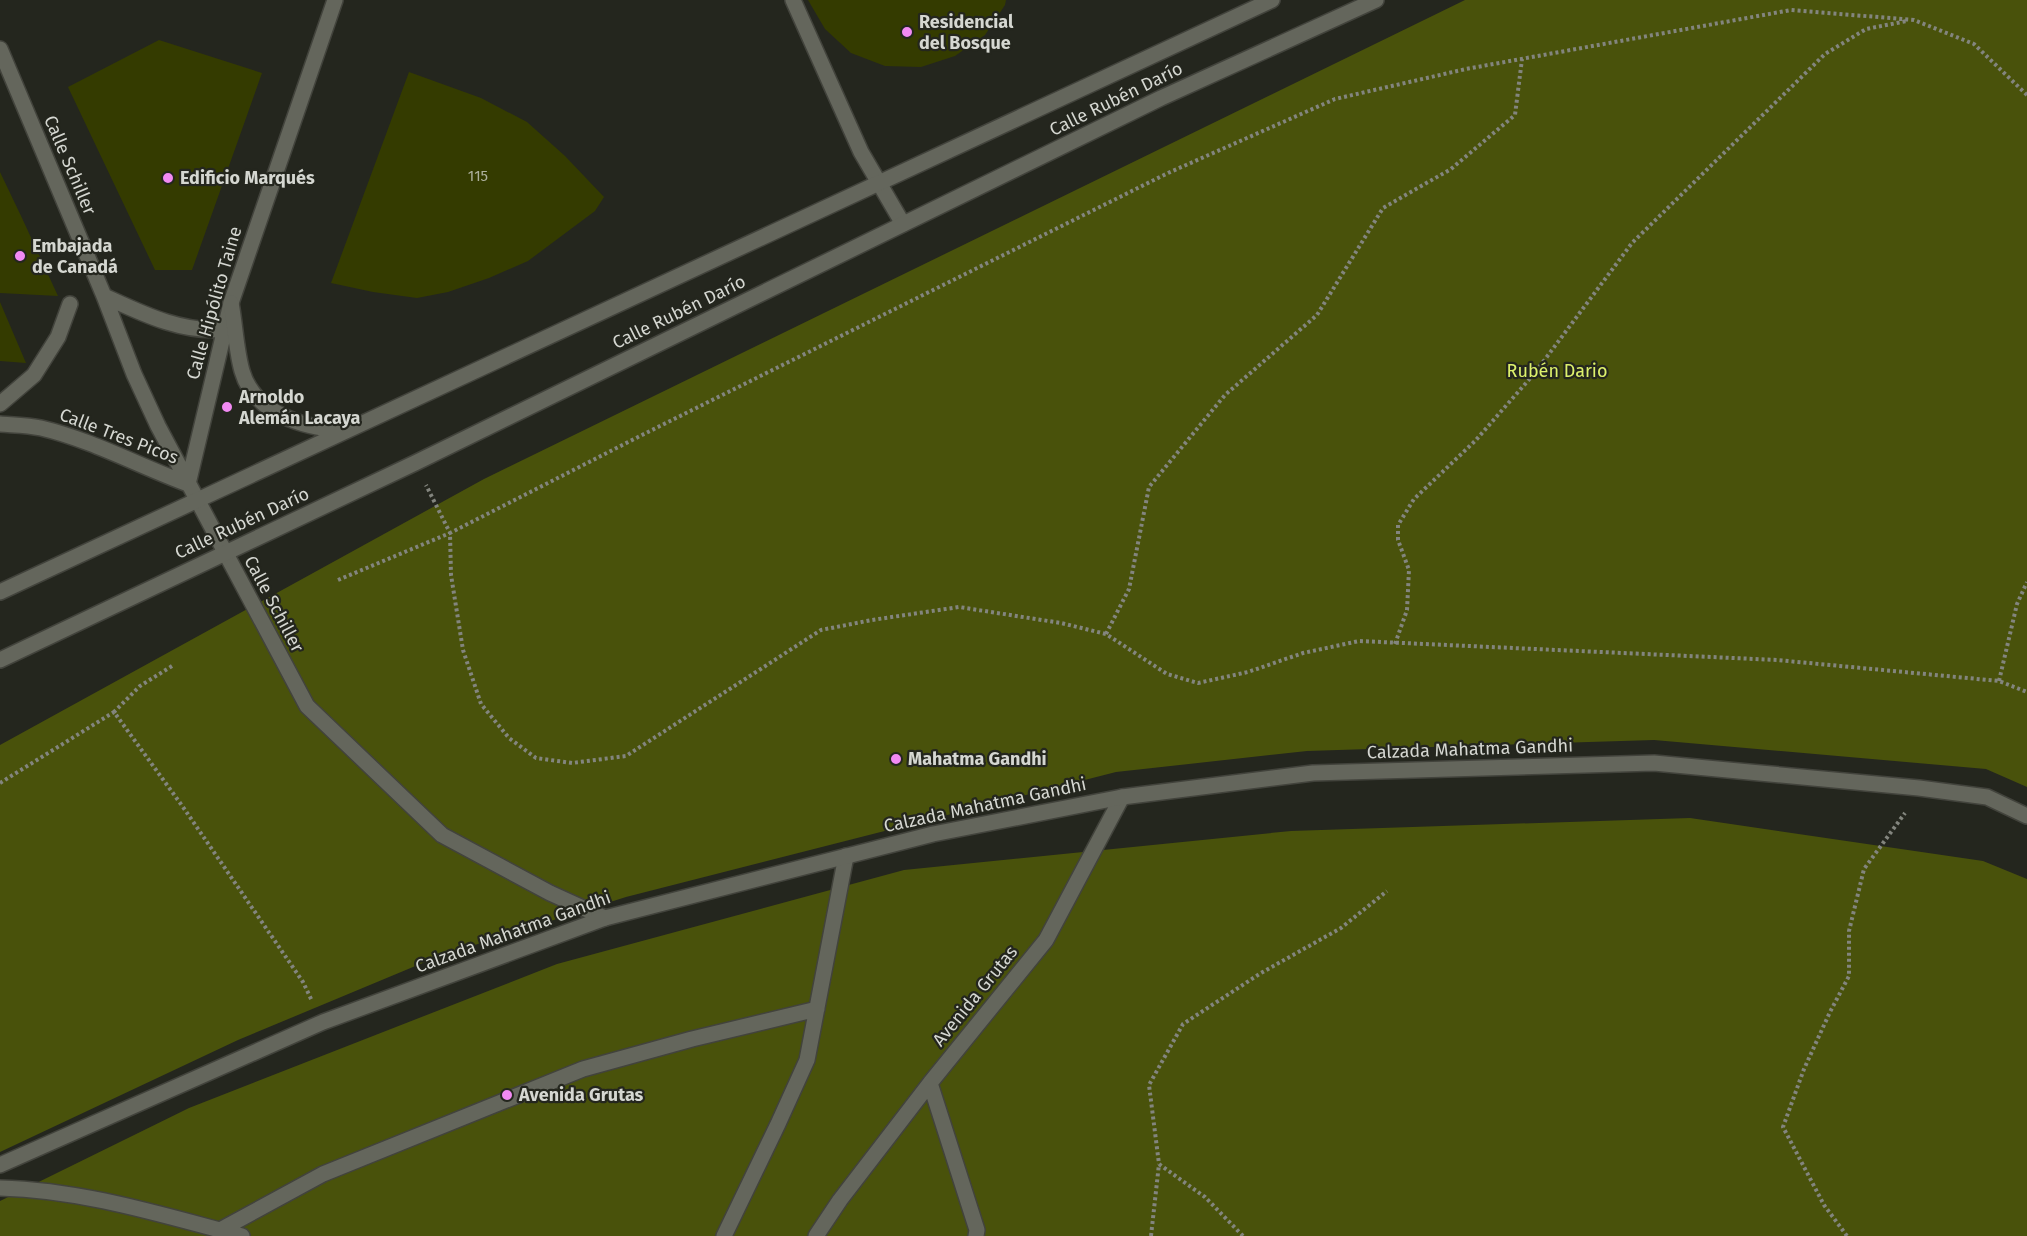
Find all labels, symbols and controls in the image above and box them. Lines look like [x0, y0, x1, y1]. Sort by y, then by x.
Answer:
place label: Residencial del Bosque [919, 11, 1014, 54]
marker: Residencial del Bosque [900, 25, 914, 39]
street label: Calle Rubén Darío [1046, 57, 1186, 141]
street label: Calle Schiller [39, 112, 101, 218]
place label: Edificio Marqués [180, 167, 315, 189]
house number: 115 [468, 167, 488, 185]
marker: Edificio Marqués [161, 171, 175, 185]
street label: Calle Hipólito Taine [182, 224, 246, 382]
place label: Embajada de Canadá [32, 235, 118, 278]
marker: Embajada de Canadá [13, 249, 27, 263]
street label: Calle Rubén Darío [609, 270, 749, 354]
park label: Rubén Dario [1507, 360, 1607, 382]
place label: Arnoldo Alemán Lacaya [238, 386, 360, 429]
marker: Arnoldo Alemán Lacaya [220, 400, 234, 414]
street label: Calle Tres Picos [57, 403, 181, 469]
street label: Calle Rubén Darío [171, 482, 313, 564]
street label: Calle Schiller [239, 552, 309, 656]
street label: Calzada Mahatma Gandhi [1366, 734, 1574, 764]
place label: Mahatma Gandhi [908, 748, 1047, 770]
marker: Mahatma Gandhi [889, 752, 903, 766]
street label: Calzada Mahatma Gandhi [882, 773, 1088, 837]
street label: Calzada Mahatma Gandhi [412, 886, 614, 978]
street label: Avenida Grutas [928, 941, 1022, 1051]
place label: Avenida Grutas [518, 1084, 644, 1106]
marker: Avenida Grutas [500, 1088, 514, 1102]

